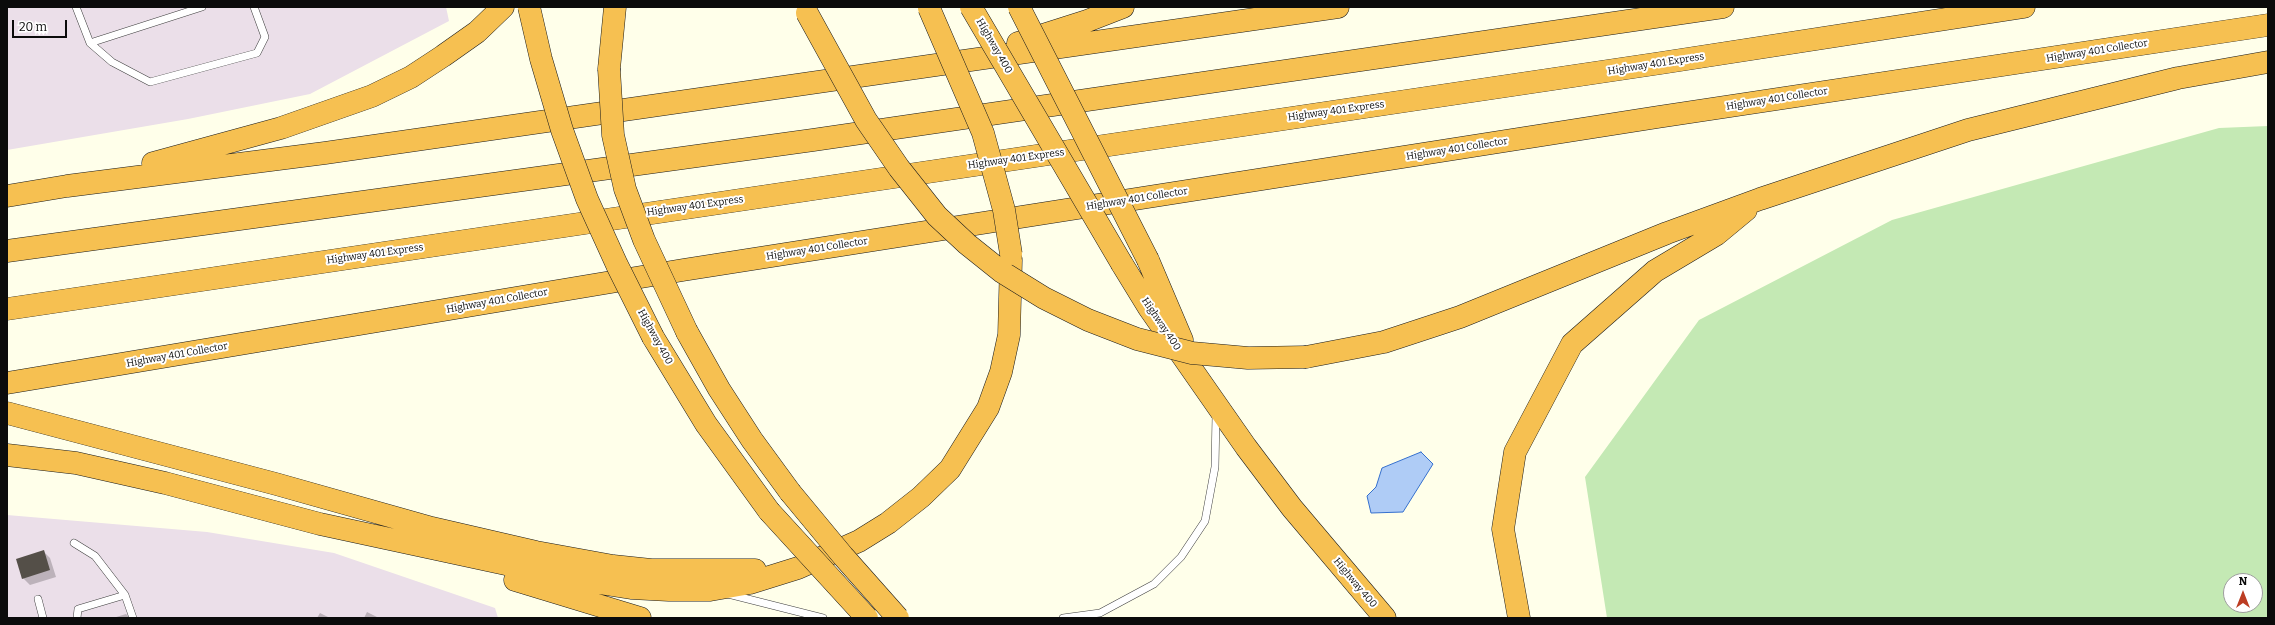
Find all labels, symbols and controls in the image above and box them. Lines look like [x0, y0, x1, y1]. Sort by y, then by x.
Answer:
scale bar [14, 12, 69, 38]
street label: Highway 400 [973, 16, 1015, 76]
text: 20 m [19, 20, 47, 34]
street label: Highway 401 Collector [2045, 37, 2149, 65]
street label: Highway 401 Express [1607, 50, 1705, 78]
street label: Highway 401 Collector [1725, 85, 1829, 113]
street label: Highway 401 Express [1287, 98, 1385, 124]
street label: Highway 401 Collector [1405, 135, 1509, 163]
street label: Highway 401 Express [967, 146, 1065, 172]
street label: Highway 401 Collector [1085, 185, 1189, 213]
street label: Highway 401 Express [646, 193, 744, 219]
street label: Highway 401 Collector [765, 235, 869, 263]
street label: Highway 401 Express [326, 241, 424, 267]
street label: Highway 401 Collector [445, 286, 549, 316]
street label: Highway 400 [1139, 295, 1183, 353]
street label: Highway 400 [635, 307, 675, 367]
street label: Highway 401 Collector [125, 340, 229, 370]
street label: Highway 400 [1331, 556, 1379, 610]
north arrow [2223, 573, 2263, 613]
text: N [2239, 575, 2247, 588]

